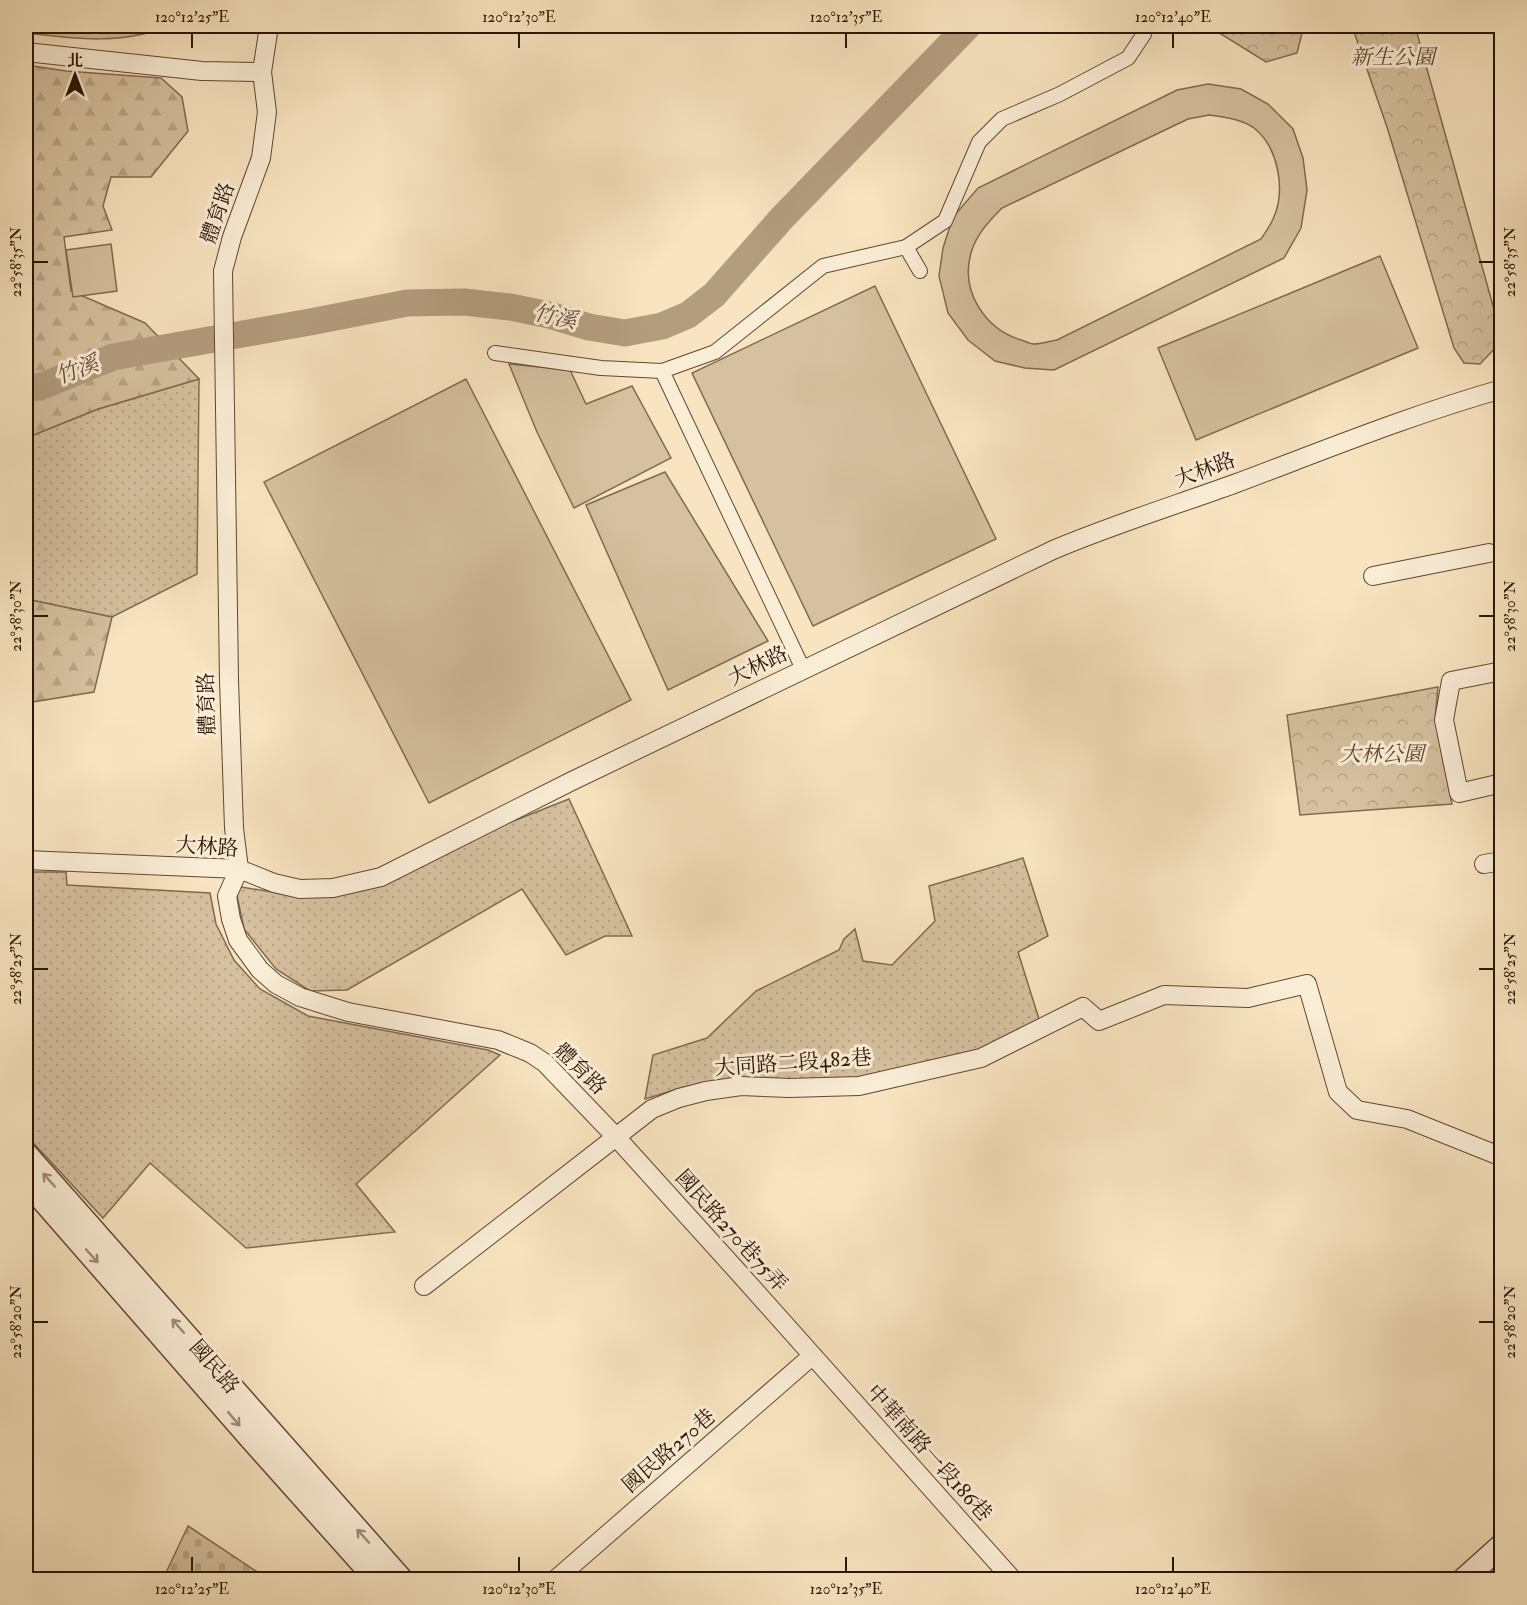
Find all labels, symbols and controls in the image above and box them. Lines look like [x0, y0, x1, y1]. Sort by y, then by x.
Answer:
text: 120°12'25"E [155, 8, 229, 27]
text: 120°12'30"E [482, 8, 556, 27]
text: 120°12'35"E [810, 8, 882, 27]
text: 120°12'40"E [1135, 8, 1211, 27]
park label: 新生公園 [1351, 44, 1438, 71]
north arrow [45, 45, 105, 105]
text: 北 [67, 51, 83, 71]
street label: 體育路 [195, 179, 241, 247]
text: 22°58'35"N [7, 226, 26, 297]
text: 22°58'35"N [1501, 226, 1520, 297]
water label: 竹溪 [531, 299, 581, 336]
water label: 竹溪 [52, 349, 104, 391]
street label: 大林路 [1171, 447, 1239, 493]
text: 22°58'30"N [7, 580, 26, 652]
text: 22°58'30"N [1501, 580, 1520, 652]
street label: 大林路 [724, 640, 792, 692]
street label: 體育路 [192, 672, 222, 736]
park label: 大林公園 [1340, 741, 1427, 768]
street label: 大林路 [175, 831, 239, 863]
text: 22°58'25"N [7, 932, 26, 1005]
text: 22°58'25"N [1501, 932, 1520, 1005]
street label: 體育路 [548, 1037, 612, 1101]
street label: 大同路二段482巷 [713, 1044, 873, 1082]
street label: 國民路270巷75弄 [669, 1164, 793, 1298]
one-way arrow [42, 1173, 56, 1188]
one-way arrow [85, 1248, 99, 1263]
text: 22°58'20"N [7, 1285, 26, 1359]
text: 22°58'20"N [1501, 1285, 1520, 1359]
one-way arrow [171, 1319, 185, 1334]
street label: 國民路 [183, 1334, 245, 1400]
street label: 中華南路一段186巷 [860, 1379, 998, 1527]
street label: 國民路270巷 [617, 1403, 721, 1499]
one-way arrow [227, 1411, 241, 1426]
one-way arrow [356, 1529, 370, 1544]
text: 120°12'25"E [155, 1580, 229, 1599]
text: 120°12'30"E [482, 1580, 556, 1599]
text: 120°12'35"E [810, 1580, 882, 1599]
text: 120°12'40"E [1135, 1580, 1211, 1599]

